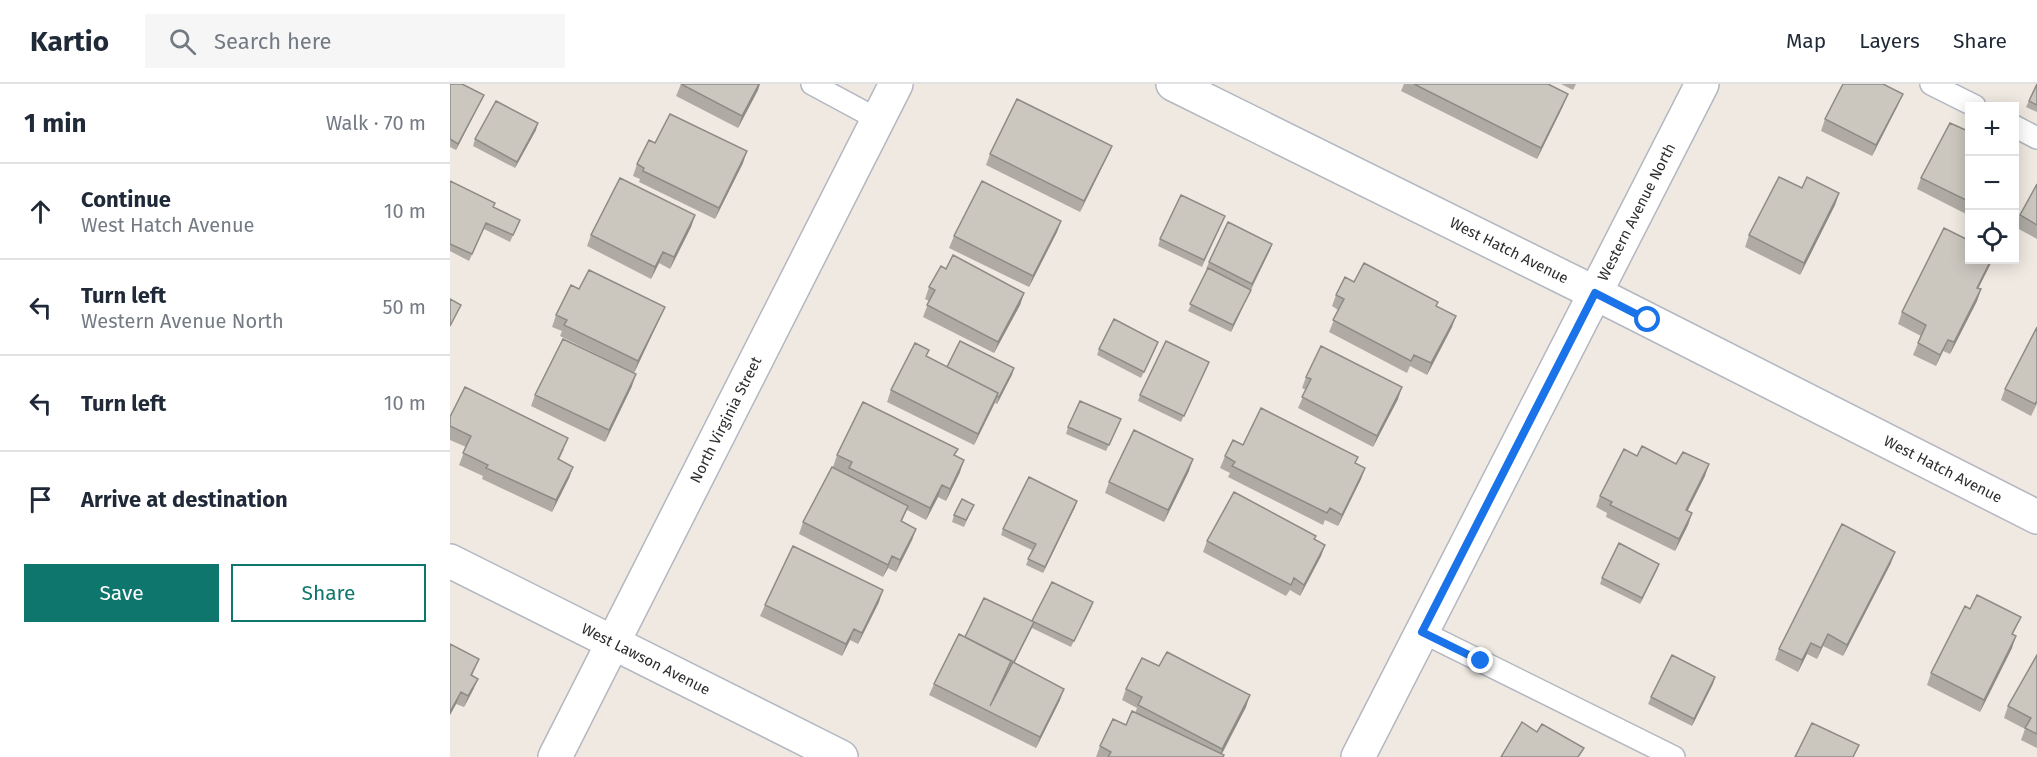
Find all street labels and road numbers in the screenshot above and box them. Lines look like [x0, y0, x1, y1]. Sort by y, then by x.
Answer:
street label: Western Avenue North [1594, 140, 1679, 284]
street label: West Hatch Avenue [1447, 213, 1571, 287]
street label: North Virginia Street [686, 353, 766, 486]
street label: West Hatch Avenue [1881, 432, 2005, 507]
street label: West Lawson Avenue [579, 619, 713, 699]

